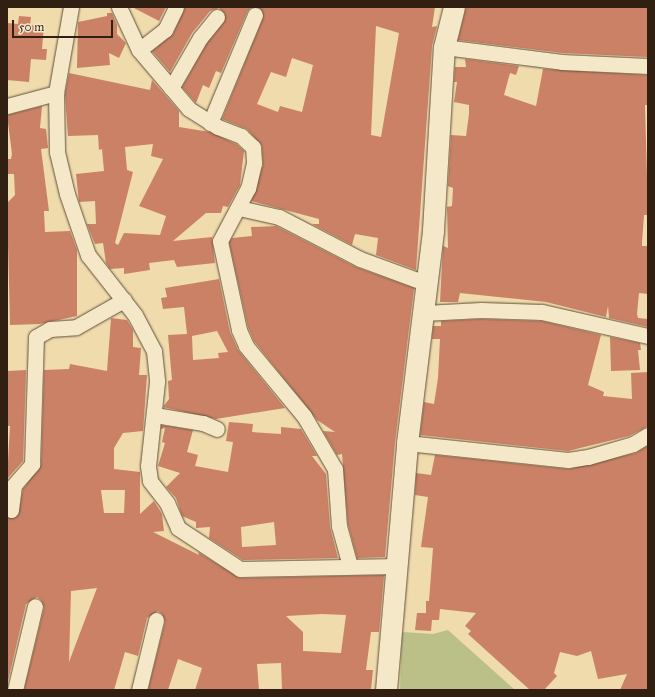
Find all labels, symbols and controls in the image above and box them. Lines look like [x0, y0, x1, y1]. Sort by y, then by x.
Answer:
scale bar [14, 12, 115, 38]
text: 50 m [19, 20, 44, 34]

